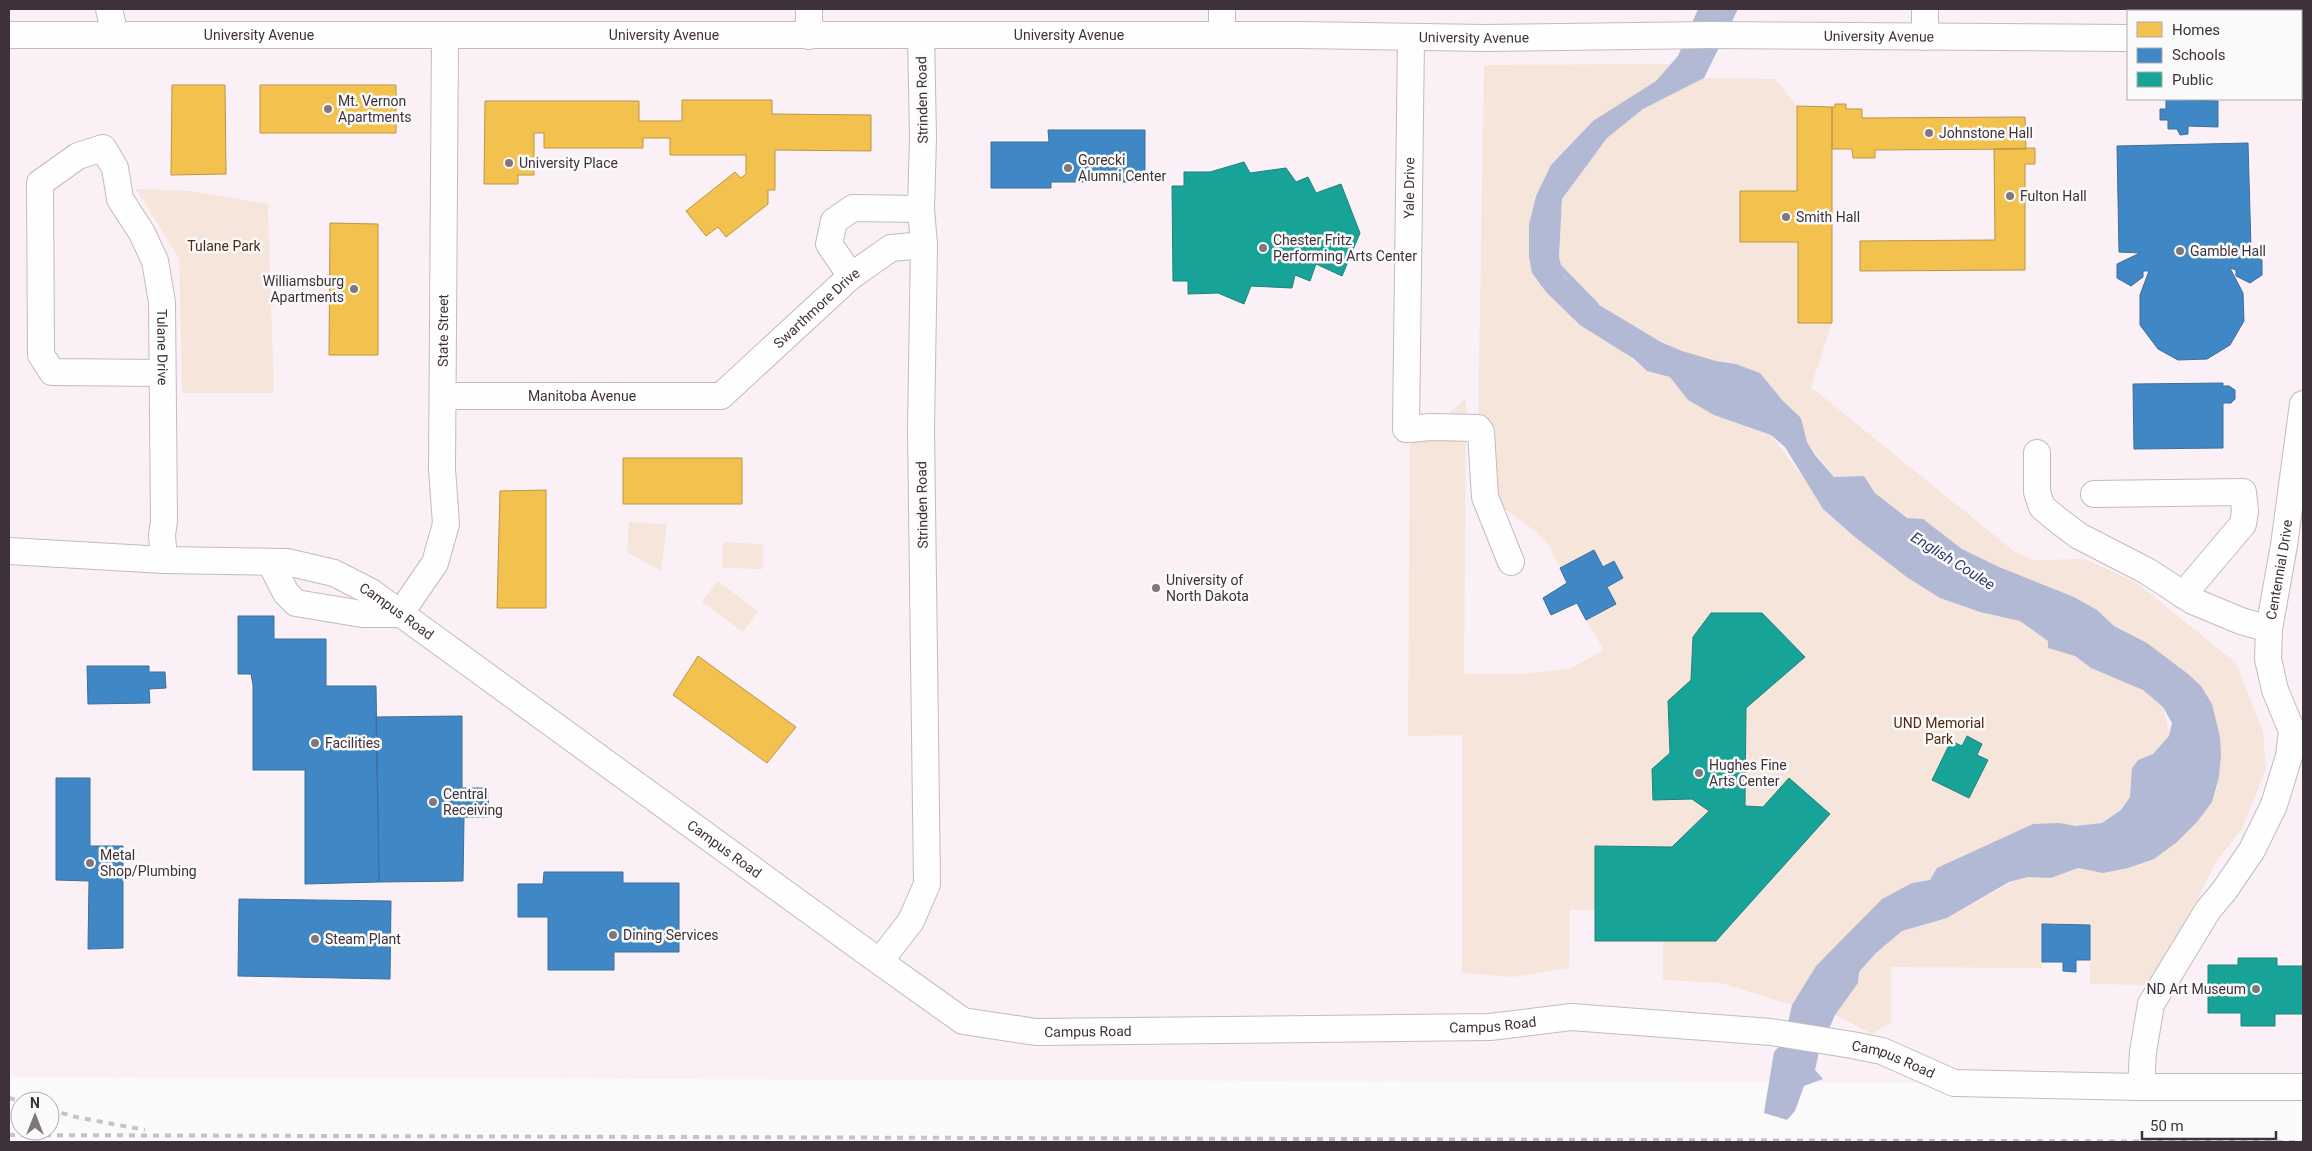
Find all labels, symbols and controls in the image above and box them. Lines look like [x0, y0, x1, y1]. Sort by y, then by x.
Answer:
legend [2127, 10, 2302, 100]
text: Homes [2172, 21, 2220, 39]
street label: University Avenue [204, 27, 314, 43]
street label: University Avenue [609, 27, 719, 43]
street label: University Avenue [1014, 27, 1124, 43]
street label: University Avenue [1824, 28, 1934, 45]
street label: University Avenue [1419, 29, 1529, 46]
text: Schools [2172, 46, 2226, 64]
street label: Strinden Road [913, 56, 931, 144]
text: Public [2172, 71, 2213, 89]
place label: Mt. Vernon Apartments [338, 93, 412, 125]
marker: Mt. Vernon Apartments [322, 103, 334, 115]
place label: Johnstone Hall [1939, 125, 2033, 141]
marker: Johnstone Hall [1923, 127, 1935, 139]
place label: Gorecki Alumni Center [1078, 152, 1166, 184]
place label: University Place [519, 155, 618, 171]
marker: University Place [503, 157, 515, 169]
street label: Yale Drive [1401, 157, 1417, 219]
marker: Gorecki Alumni Center [1062, 162, 1074, 174]
place label: Fulton Hall [2020, 188, 2087, 204]
marker: Fulton Hall [2004, 190, 2016, 202]
place label: Smith Hall [1796, 209, 1860, 225]
marker: Smith Hall [1780, 211, 1792, 223]
place label: Chester Fritz Performing Arts Center [1273, 232, 1417, 264]
park label: Tulane Park [187, 238, 262, 254]
marker: Chester Fritz Performing Arts Center [1257, 242, 1269, 254]
place label: Gamble Hall [2190, 243, 2266, 259]
marker: Gamble Hall [2174, 245, 2186, 257]
street label: Swarthmore Drive [770, 264, 863, 351]
place label: Williamsburg Apartments [263, 273, 344, 305]
marker: Williamsburg Apartments [348, 283, 360, 295]
street label: State Street [435, 294, 451, 367]
street label: Tulane Drive [154, 309, 171, 386]
street label: Manitoba Avenue [528, 388, 636, 404]
street label: Strinden Road [913, 461, 931, 549]
street label: Centennial Drive [2263, 519, 2295, 621]
water label: English Coulee [1908, 528, 1999, 594]
place label: University of North Dakota [1166, 572, 1249, 604]
street label: Campus Road [357, 579, 437, 643]
marker: University of North Dakota [1150, 582, 1162, 594]
park label: UND Memorial Park [1894, 715, 1984, 747]
place label: Facilities [325, 735, 380, 751]
marker: Facilities [309, 737, 321, 749]
place label: Hughes Fine Arts Center [1709, 757, 1787, 789]
marker: Hughes Fine Arts Center [1693, 767, 1705, 779]
place label: Central Receiving [443, 786, 503, 818]
marker: Central Receiving [427, 796, 439, 808]
street label: Campus Road [684, 817, 764, 881]
place label: Metal Shop/Plumbing [100, 847, 197, 879]
marker: Metal Shop/Plumbing [84, 857, 96, 869]
place label: Dining Services [623, 927, 719, 943]
marker: Dining Services [607, 929, 619, 941]
place label: Steam Plant [325, 931, 401, 947]
marker: Steam Plant [309, 933, 321, 945]
place label: ND Art Museum [2146, 981, 2246, 997]
marker: ND Art Museum [2250, 983, 2262, 995]
street label: Campus Road [1449, 1013, 1537, 1035]
street label: Campus Road [1044, 1023, 1132, 1040]
street label: Campus Road [1850, 1037, 1937, 1081]
north arrow [10, 1091, 60, 1141]
text: N [30, 1095, 40, 1111]
scale bar [2142, 1108, 2276, 1140]
text: 50 m [2150, 1117, 2184, 1135]

